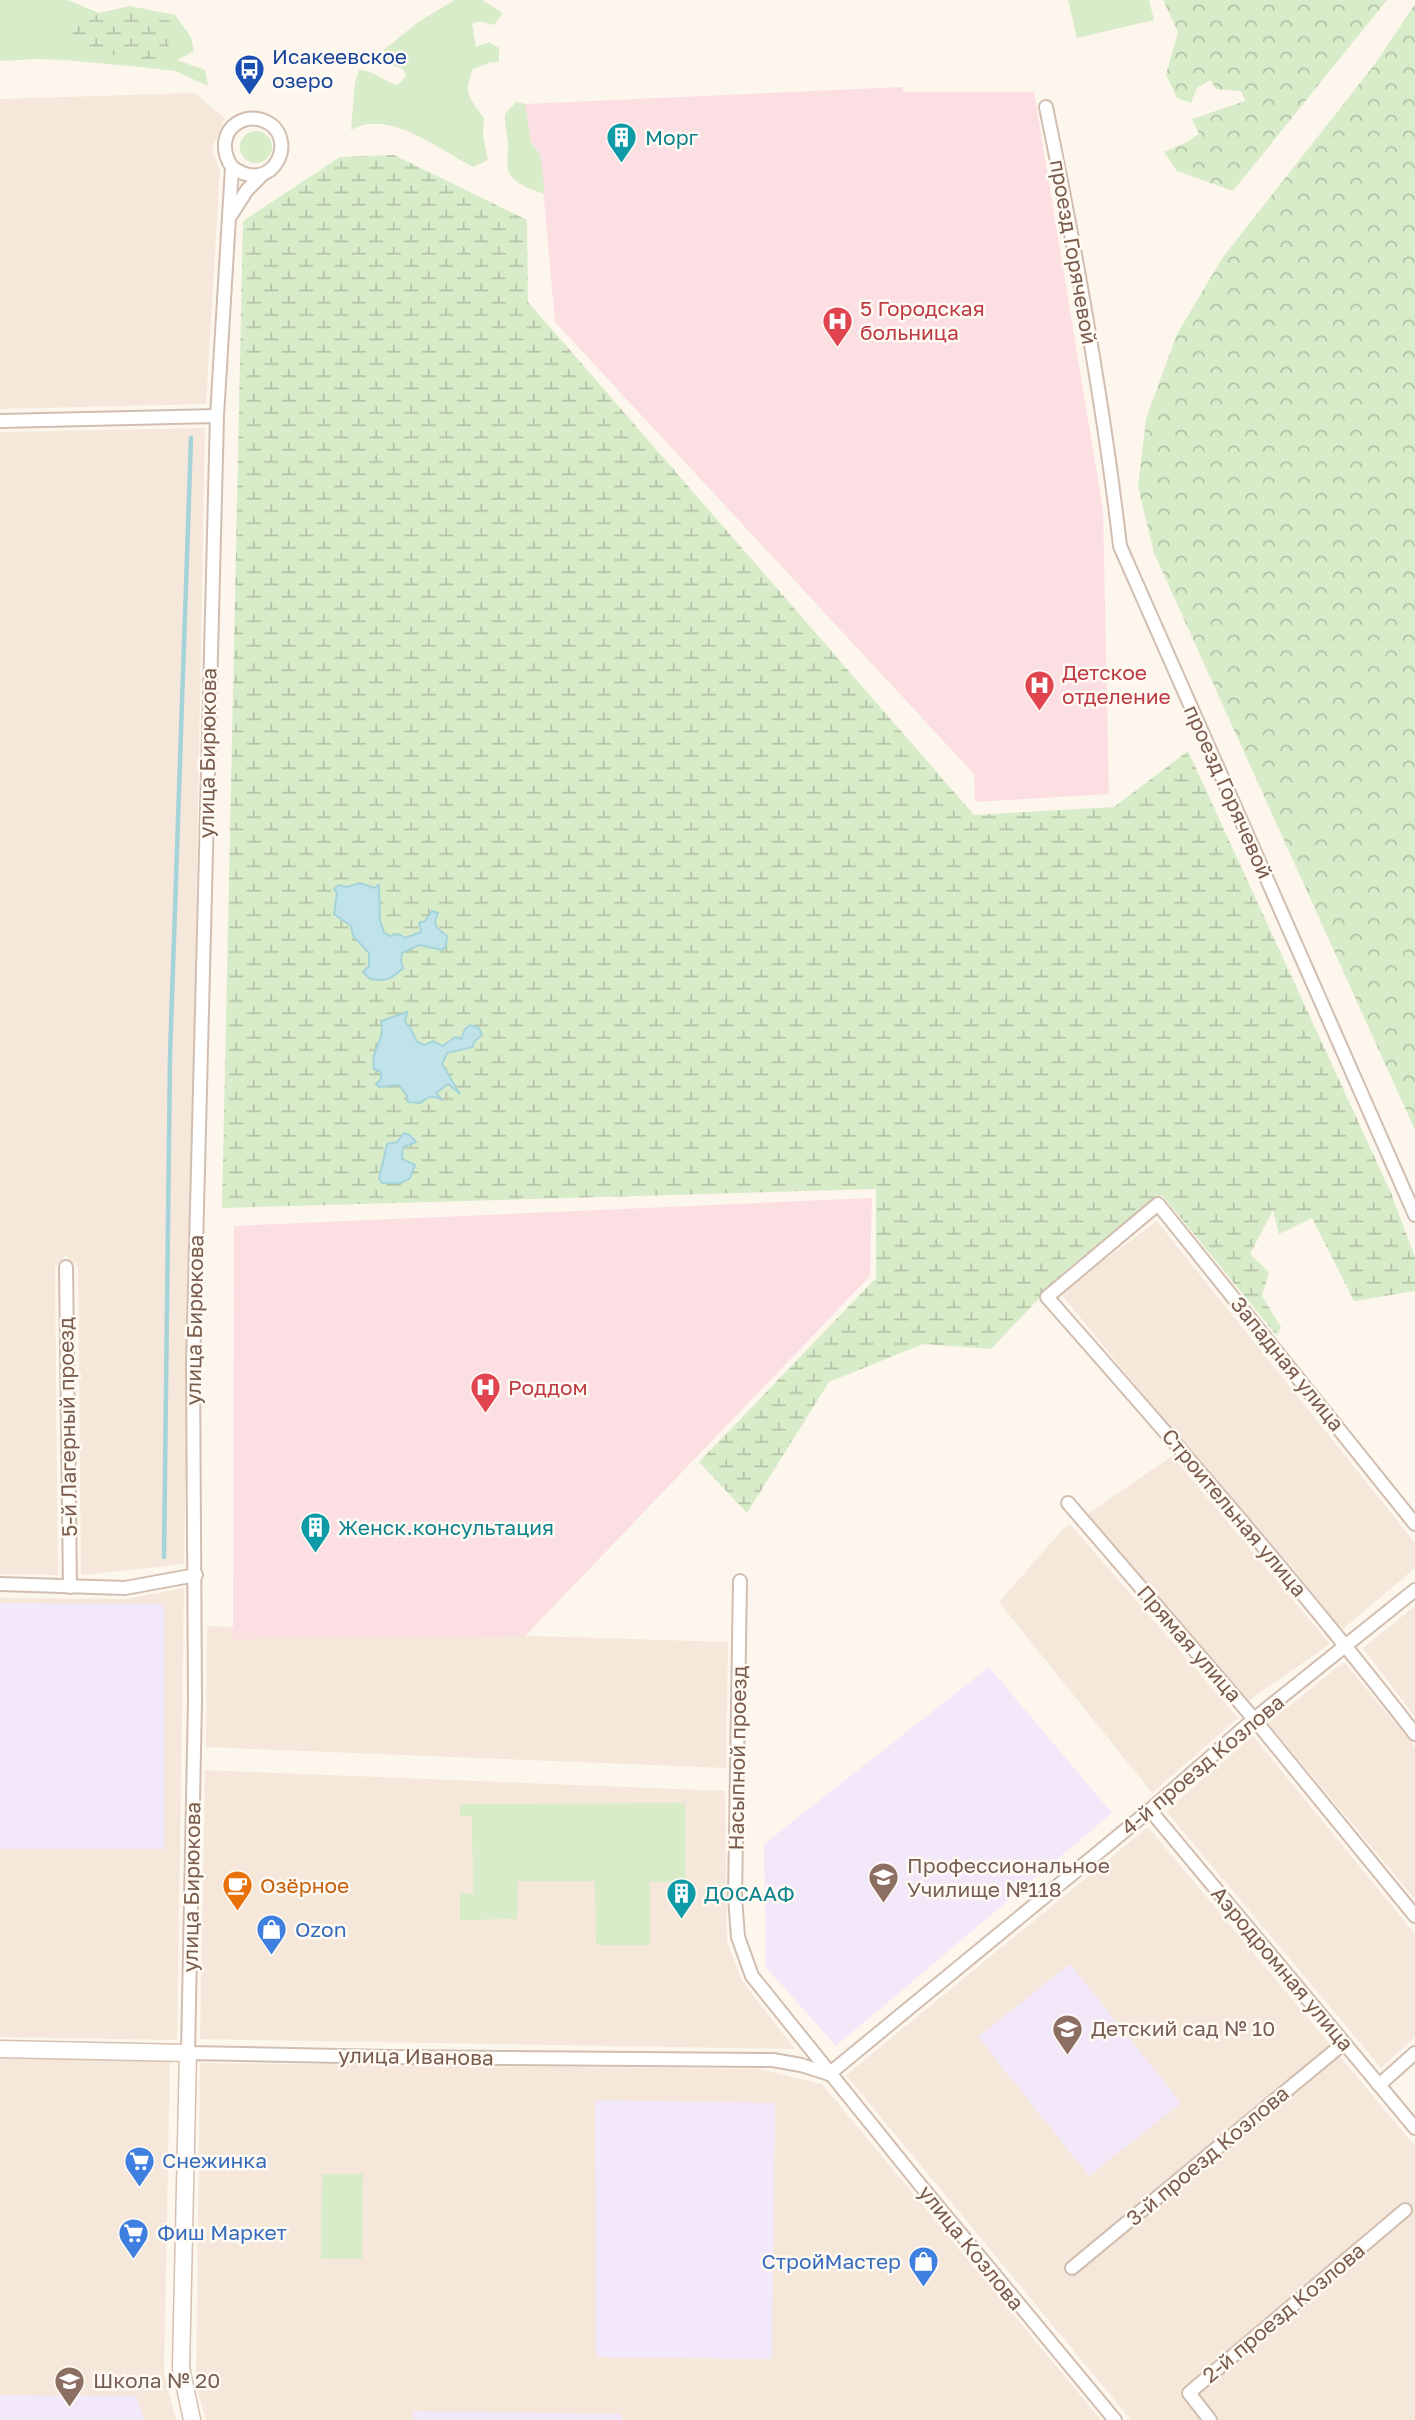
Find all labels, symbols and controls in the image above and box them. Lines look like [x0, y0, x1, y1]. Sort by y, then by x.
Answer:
place label: Исакеевское озеро [272, 43, 407, 93]
bus stop icon: Исакеевское озеро [232, 52, 266, 96]
building icon: Морг [605, 121, 639, 165]
place label: Морг [645, 124, 699, 150]
street label: проезд Горячевой [1045, 157, 1103, 346]
place label: 5 Городская больница [860, 295, 985, 345]
hospital icon: 5 Городская больница [820, 304, 854, 348]
place label: Детское отделение [1062, 659, 1171, 709]
street label: улица Бирюкова [193, 667, 221, 839]
hospital icon: Детское отделение [1022, 668, 1056, 712]
street label: проезд Горячевой [1179, 701, 1279, 882]
street label: улица Бирюкова [180, 1234, 208, 1406]
street label: Западная улица [1225, 1291, 1350, 1436]
street label: 5-й Лагерный проезд [52, 1317, 82, 1537]
hospital icon: Роддом [468, 1371, 502, 1415]
place label: Роддом [508, 1374, 588, 1400]
street label: Строительная улица [1157, 1423, 1313, 1602]
building icon: Женск.консультация [298, 1511, 332, 1555]
place label: Женск.консультация [338, 1514, 554, 1540]
street label: Прямая улица [1132, 1580, 1248, 1707]
street label: Насыпной проезд [722, 1665, 752, 1851]
street label: 4-й проезд Козлова [1116, 1689, 1289, 1840]
street label: улица Бирюкова [177, 1801, 205, 1973]
place label: Профессиональное Училище №118 [907, 1852, 1110, 1902]
school or university icon: Профессиональное Училище №118 [867, 1861, 901, 1905]
cafe icon: Озёрное [220, 1869, 254, 1913]
place label: Озёрное [260, 1872, 349, 1898]
building icon: ДОСААФ [664, 1877, 698, 1921]
place label: ДОСААФ [704, 1880, 795, 1906]
street label: Аэродромная улица [1206, 1881, 1359, 2056]
shop icon: Ozon [255, 1913, 289, 1957]
place label: Ozon [295, 1916, 347, 1942]
school or university icon: Детский сад № 10 [1051, 2012, 1085, 2056]
place label: Детский сад № 10 [1091, 2015, 1275, 2041]
street label: улица Иванова [338, 2042, 494, 2070]
street label: 3-й проезд Козлова [1121, 2080, 1294, 2231]
supermarket icon: Снежинка [122, 2144, 156, 2188]
place label: Снежинка [162, 2147, 267, 2173]
street label: улица Козлова [913, 2180, 1030, 2315]
supermarket icon: Фиш Маркет [117, 2216, 151, 2260]
place label: Фиш Маркет [157, 2219, 287, 2245]
street label: 2-й проезд Козлова [1197, 2237, 1370, 2388]
shop icon: СтройМастер [907, 2245, 941, 2289]
place label: СтройМастер [762, 2248, 901, 2274]
school or university icon: Школа № 20 [53, 2364, 87, 2408]
place label: Школа № 20 [93, 2367, 220, 2393]

